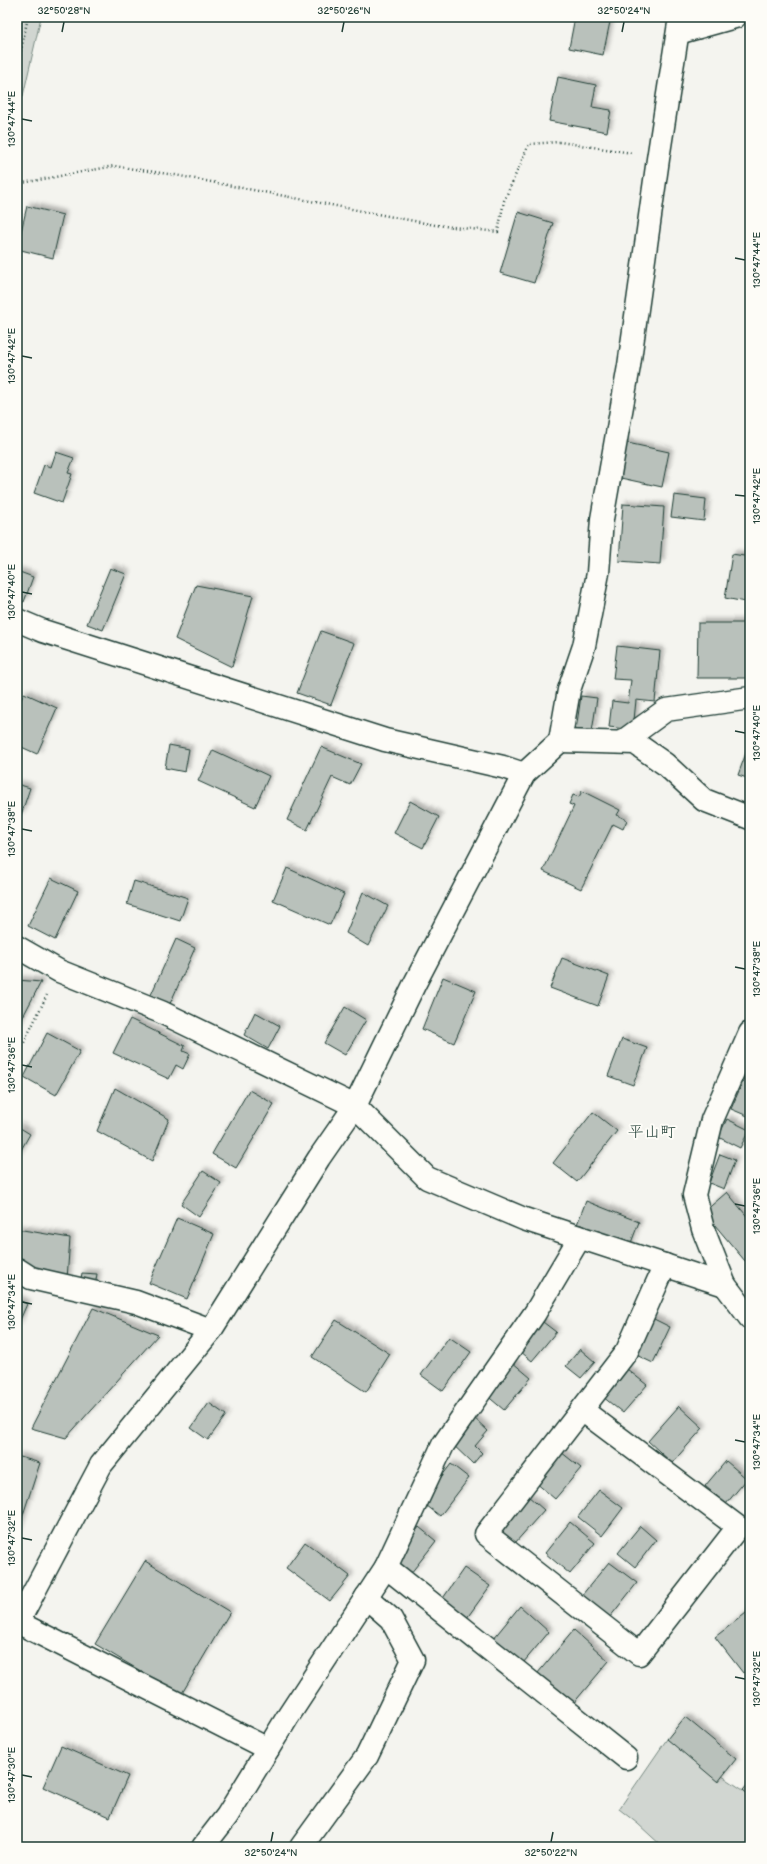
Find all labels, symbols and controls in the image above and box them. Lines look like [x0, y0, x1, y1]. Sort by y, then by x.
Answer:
text: 32°50'28"N [37, 5, 91, 17]
text: 32°50'26"N [317, 5, 371, 17]
text: 32°50'24"N [597, 5, 651, 17]
text: 130°47'44"E [6, 90, 18, 147]
text: 130°47'44"E [751, 231, 763, 288]
text: 130°47'42"E [6, 328, 18, 384]
text: 130°47'42"E [751, 468, 763, 524]
text: 130°47'40"E [6, 564, 18, 620]
text: 130°47'40"E [751, 705, 763, 761]
text: 130°47'38"E [6, 801, 18, 857]
text: 130°47'38"E [751, 941, 763, 997]
text: 130°47'36"E [6, 1036, 18, 1093]
district label: 平山町 [628, 1123, 676, 1142]
text: 130°47'36"E [751, 1177, 763, 1234]
text: 130°47'34"E [6, 1273, 18, 1330]
text: 130°47'34"E [751, 1413, 763, 1470]
text: 130°47'32"E [6, 1510, 18, 1566]
text: 130°47'32"E [751, 1651, 763, 1707]
text: 130°47'30"E [6, 1747, 18, 1803]
text: 32°50'24"N [244, 1847, 298, 1859]
text: 32°50'22"N [524, 1847, 578, 1859]

